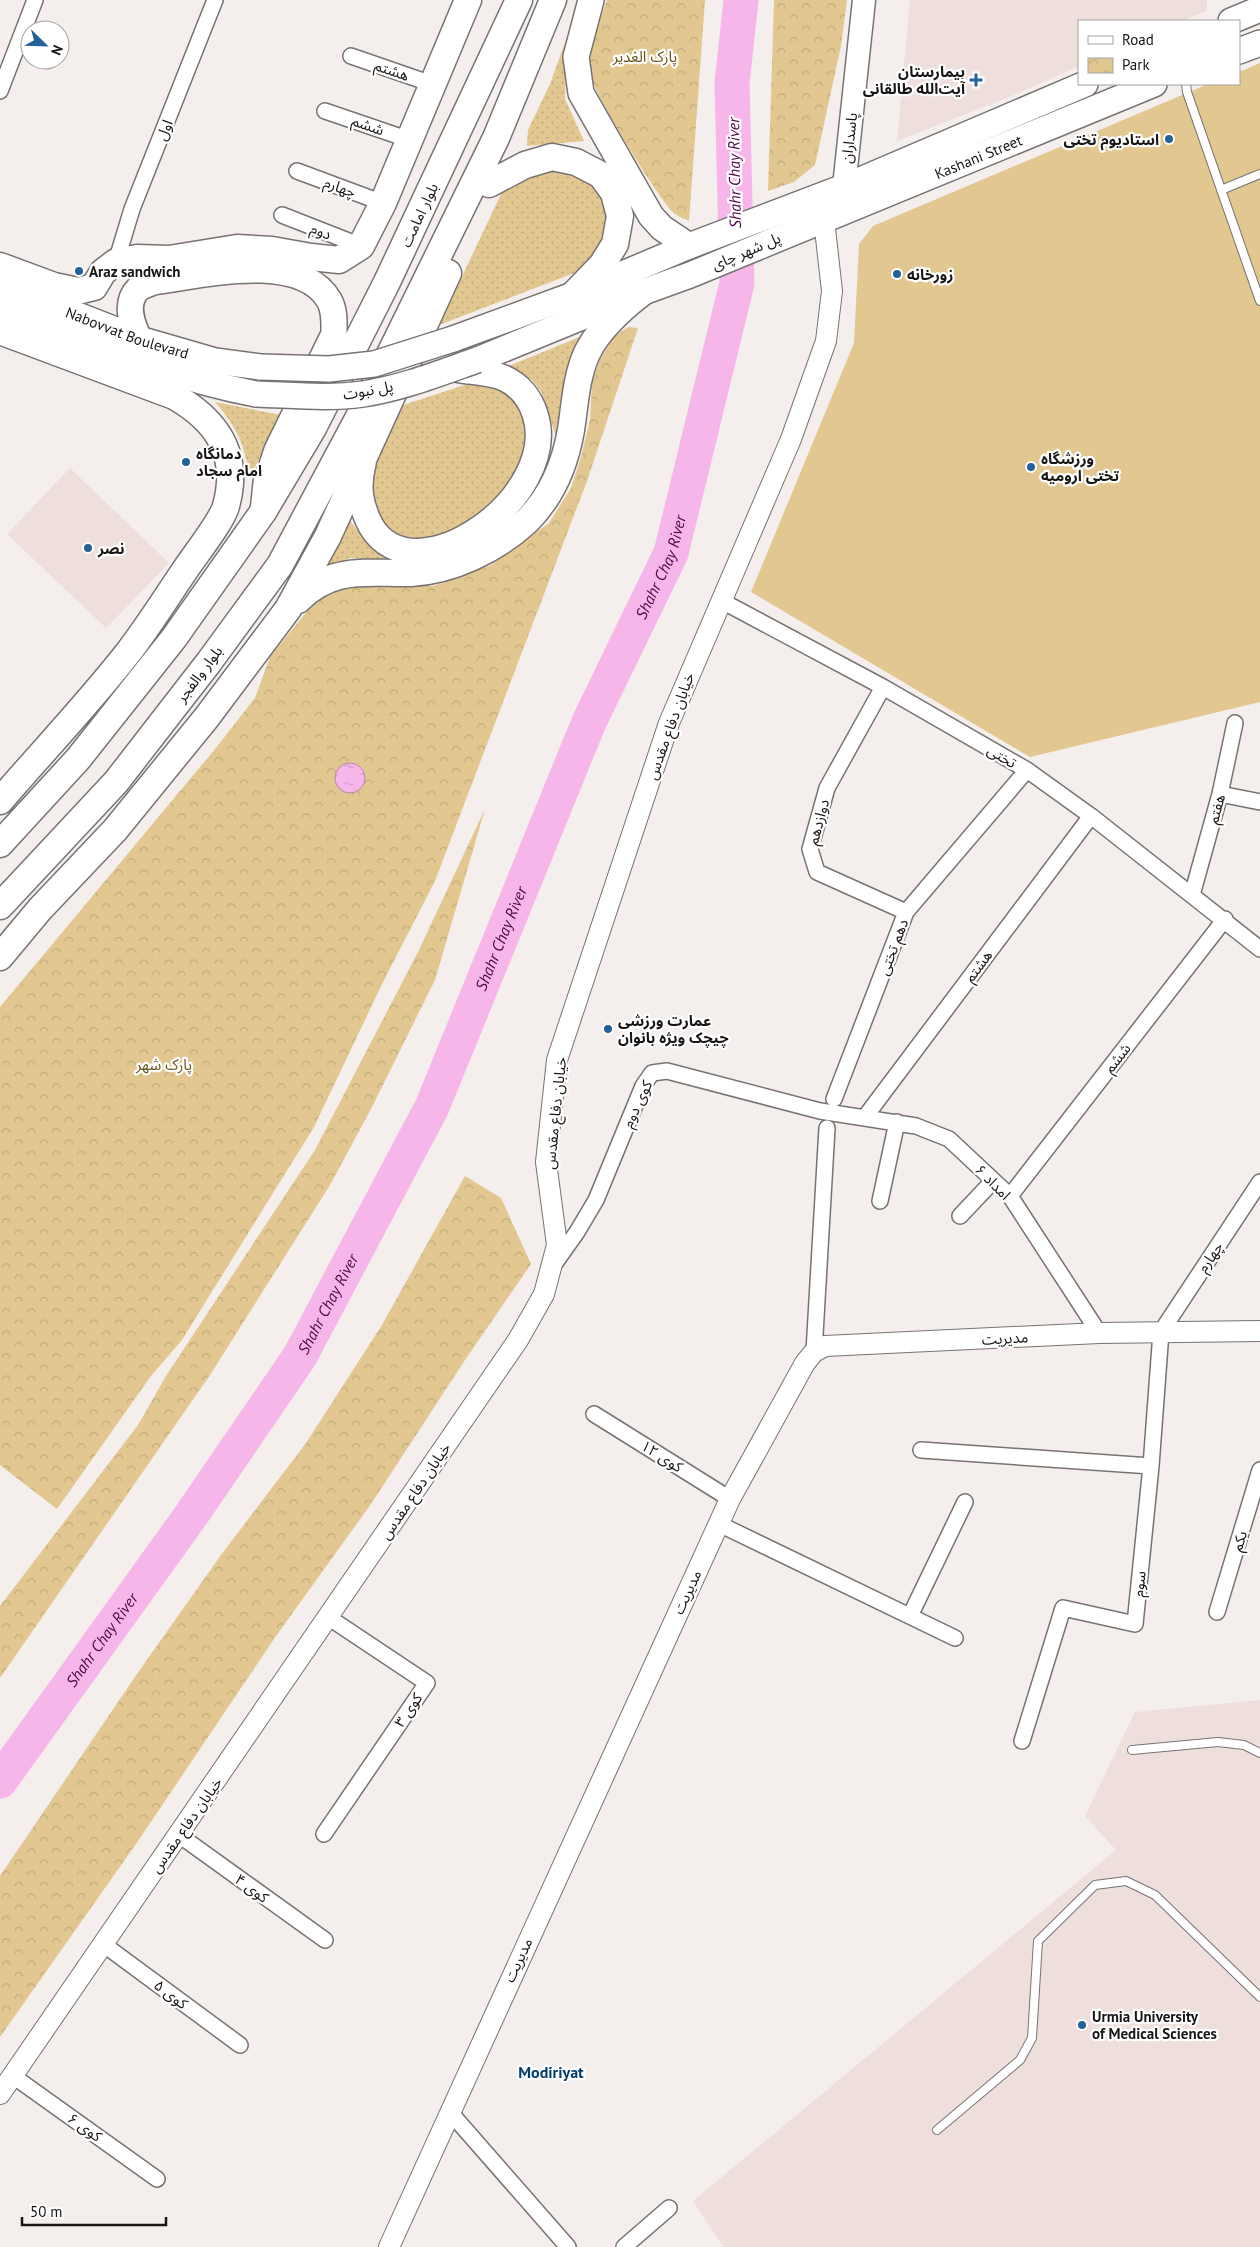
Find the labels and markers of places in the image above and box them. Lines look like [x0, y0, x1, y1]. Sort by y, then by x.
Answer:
place label: بیمارستان آیت‌الله طالقانی [863, 62, 966, 98]
marker: بیمارستان آیت‌الله طالقانی [969, 73, 983, 87]
place label: استادیوم تختی [1063, 130, 1159, 151]
marker: استادیوم تختی [1163, 133, 1175, 145]
place label: Araz sandwich [89, 262, 181, 281]
marker: Araz sandwich [73, 265, 85, 277]
place label: زورخانه [907, 265, 953, 284]
marker: زورخانه [891, 268, 903, 280]
place label: دمانگاه امام سجاد [196, 444, 262, 482]
place label: ورزشگاه تختی ارومیه [1041, 449, 1120, 485]
marker: دمانگاه امام سجاد [180, 456, 192, 468]
marker: ورزشگاه تختی ارومیه [1025, 461, 1037, 473]
place label: نصر [97, 539, 125, 558]
marker: نصر [82, 542, 94, 554]
place label: عمارت ورزشی چیچک ویژه بانوان [618, 1011, 729, 1047]
marker: عمارت ورزشی چیچک ویژه بانوان [602, 1023, 614, 1035]
place label: Urmia University of Medical Sciences [1092, 2007, 1217, 2043]
marker: Urmia University of Medical Sciences [1076, 2019, 1088, 2031]

